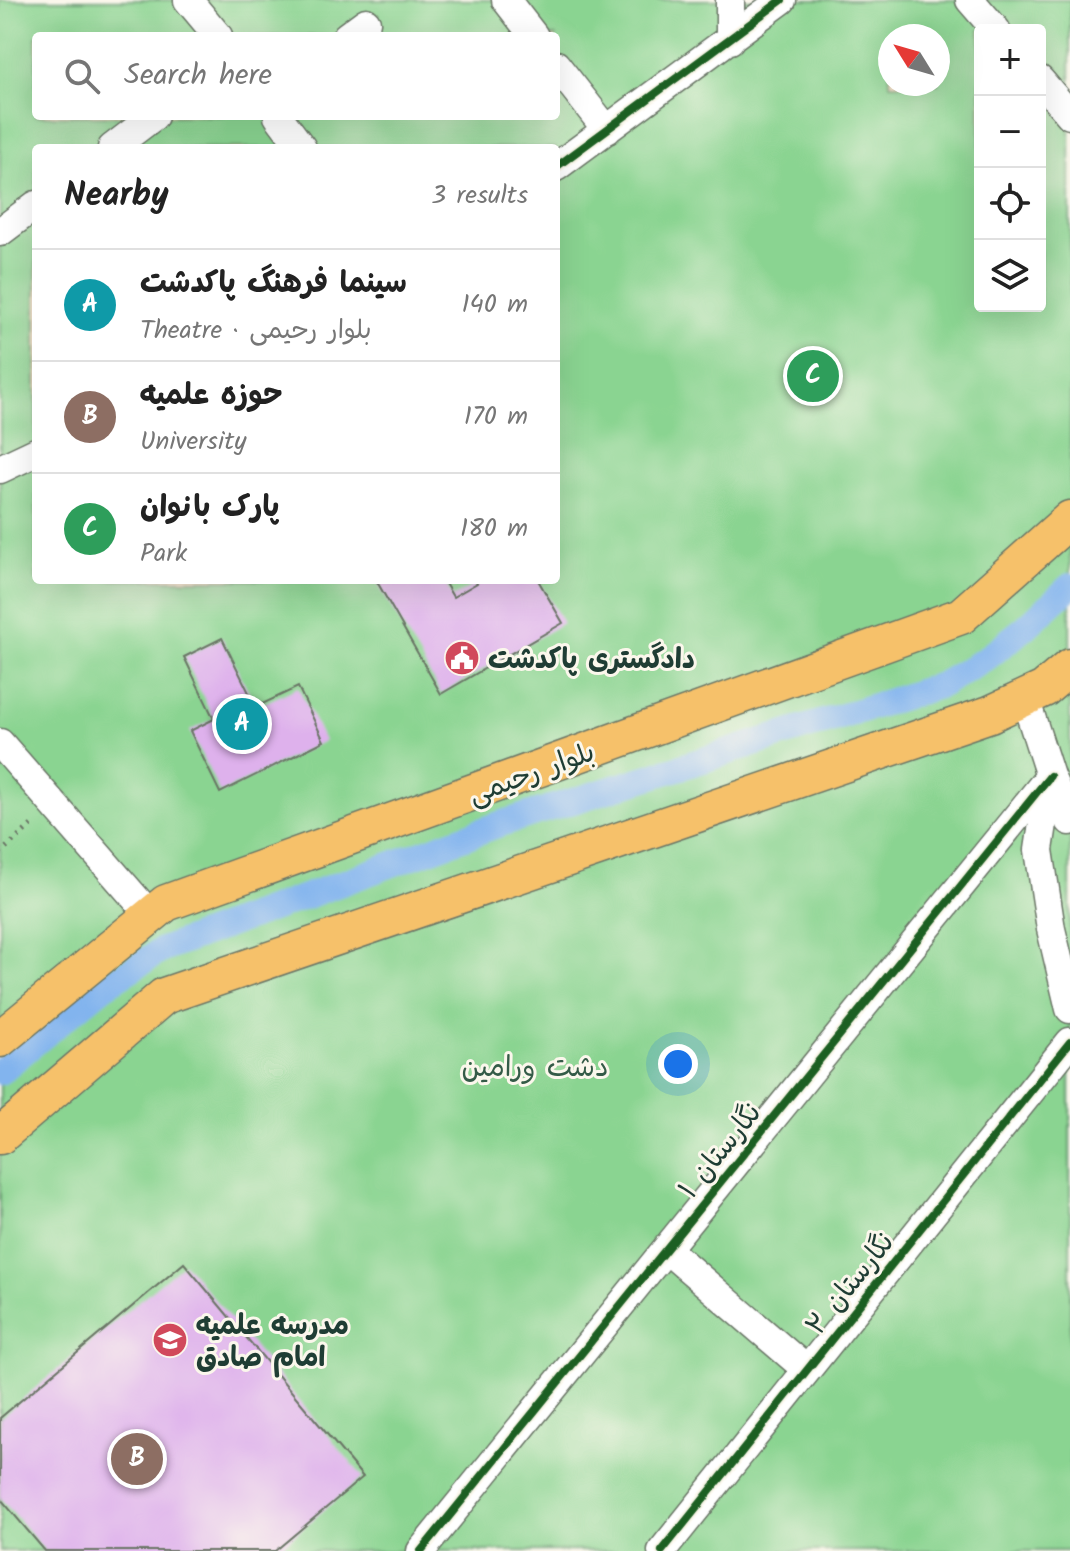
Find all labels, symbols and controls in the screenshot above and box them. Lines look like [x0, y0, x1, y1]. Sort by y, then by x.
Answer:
north arrow [878, 24, 950, 96]
map controls [974, 24, 1046, 312]
button: + [974, 24, 1046, 96]
search box [32, 32, 560, 120]
text: Search here [124, 52, 272, 100]
icon: search [60, 54, 104, 98]
button: − [974, 96, 1046, 168]
button: locate [974, 168, 1046, 240]
text: Nearby [64, 169, 169, 223]
text: 3 results [431, 175, 528, 217]
button: layers [974, 240, 1046, 312]
text: سینما فرهنگ پاکدشت [140, 260, 407, 308]
text: A [82, 284, 98, 326]
text: 140 m [461, 284, 528, 326]
text: Theatre · بلوار رحیمی [140, 310, 372, 352]
pin: C [787, 346, 839, 406]
text: حوزه علمیه [140, 372, 283, 420]
text: B [82, 396, 98, 438]
text: 170 m [464, 396, 528, 438]
text: University [140, 421, 246, 463]
text: پارک بانوان [140, 484, 279, 532]
text: C [82, 508, 98, 550]
text: 180 m [460, 508, 528, 550]
text: Park [140, 533, 187, 575]
place label: دادگستری پاکدشت [488, 638, 695, 683]
public building icon: دادگستری پاکدشت [443, 639, 481, 677]
pin: A [216, 694, 268, 754]
street label: بلوار رحیمی [462, 731, 602, 818]
your location [658, 1044, 698, 1084]
park label: دشت ورامین [462, 1046, 608, 1091]
street label: نگارستان ۱ [668, 1093, 774, 1210]
street label: نگارستان ۲ [795, 1223, 907, 1346]
place label: مدرسه علمیه امام صادق [196, 1304, 349, 1381]
school or university icon: مدرسه علمیه امام صادق [151, 1321, 189, 1359]
pin: B [111, 1429, 163, 1489]

